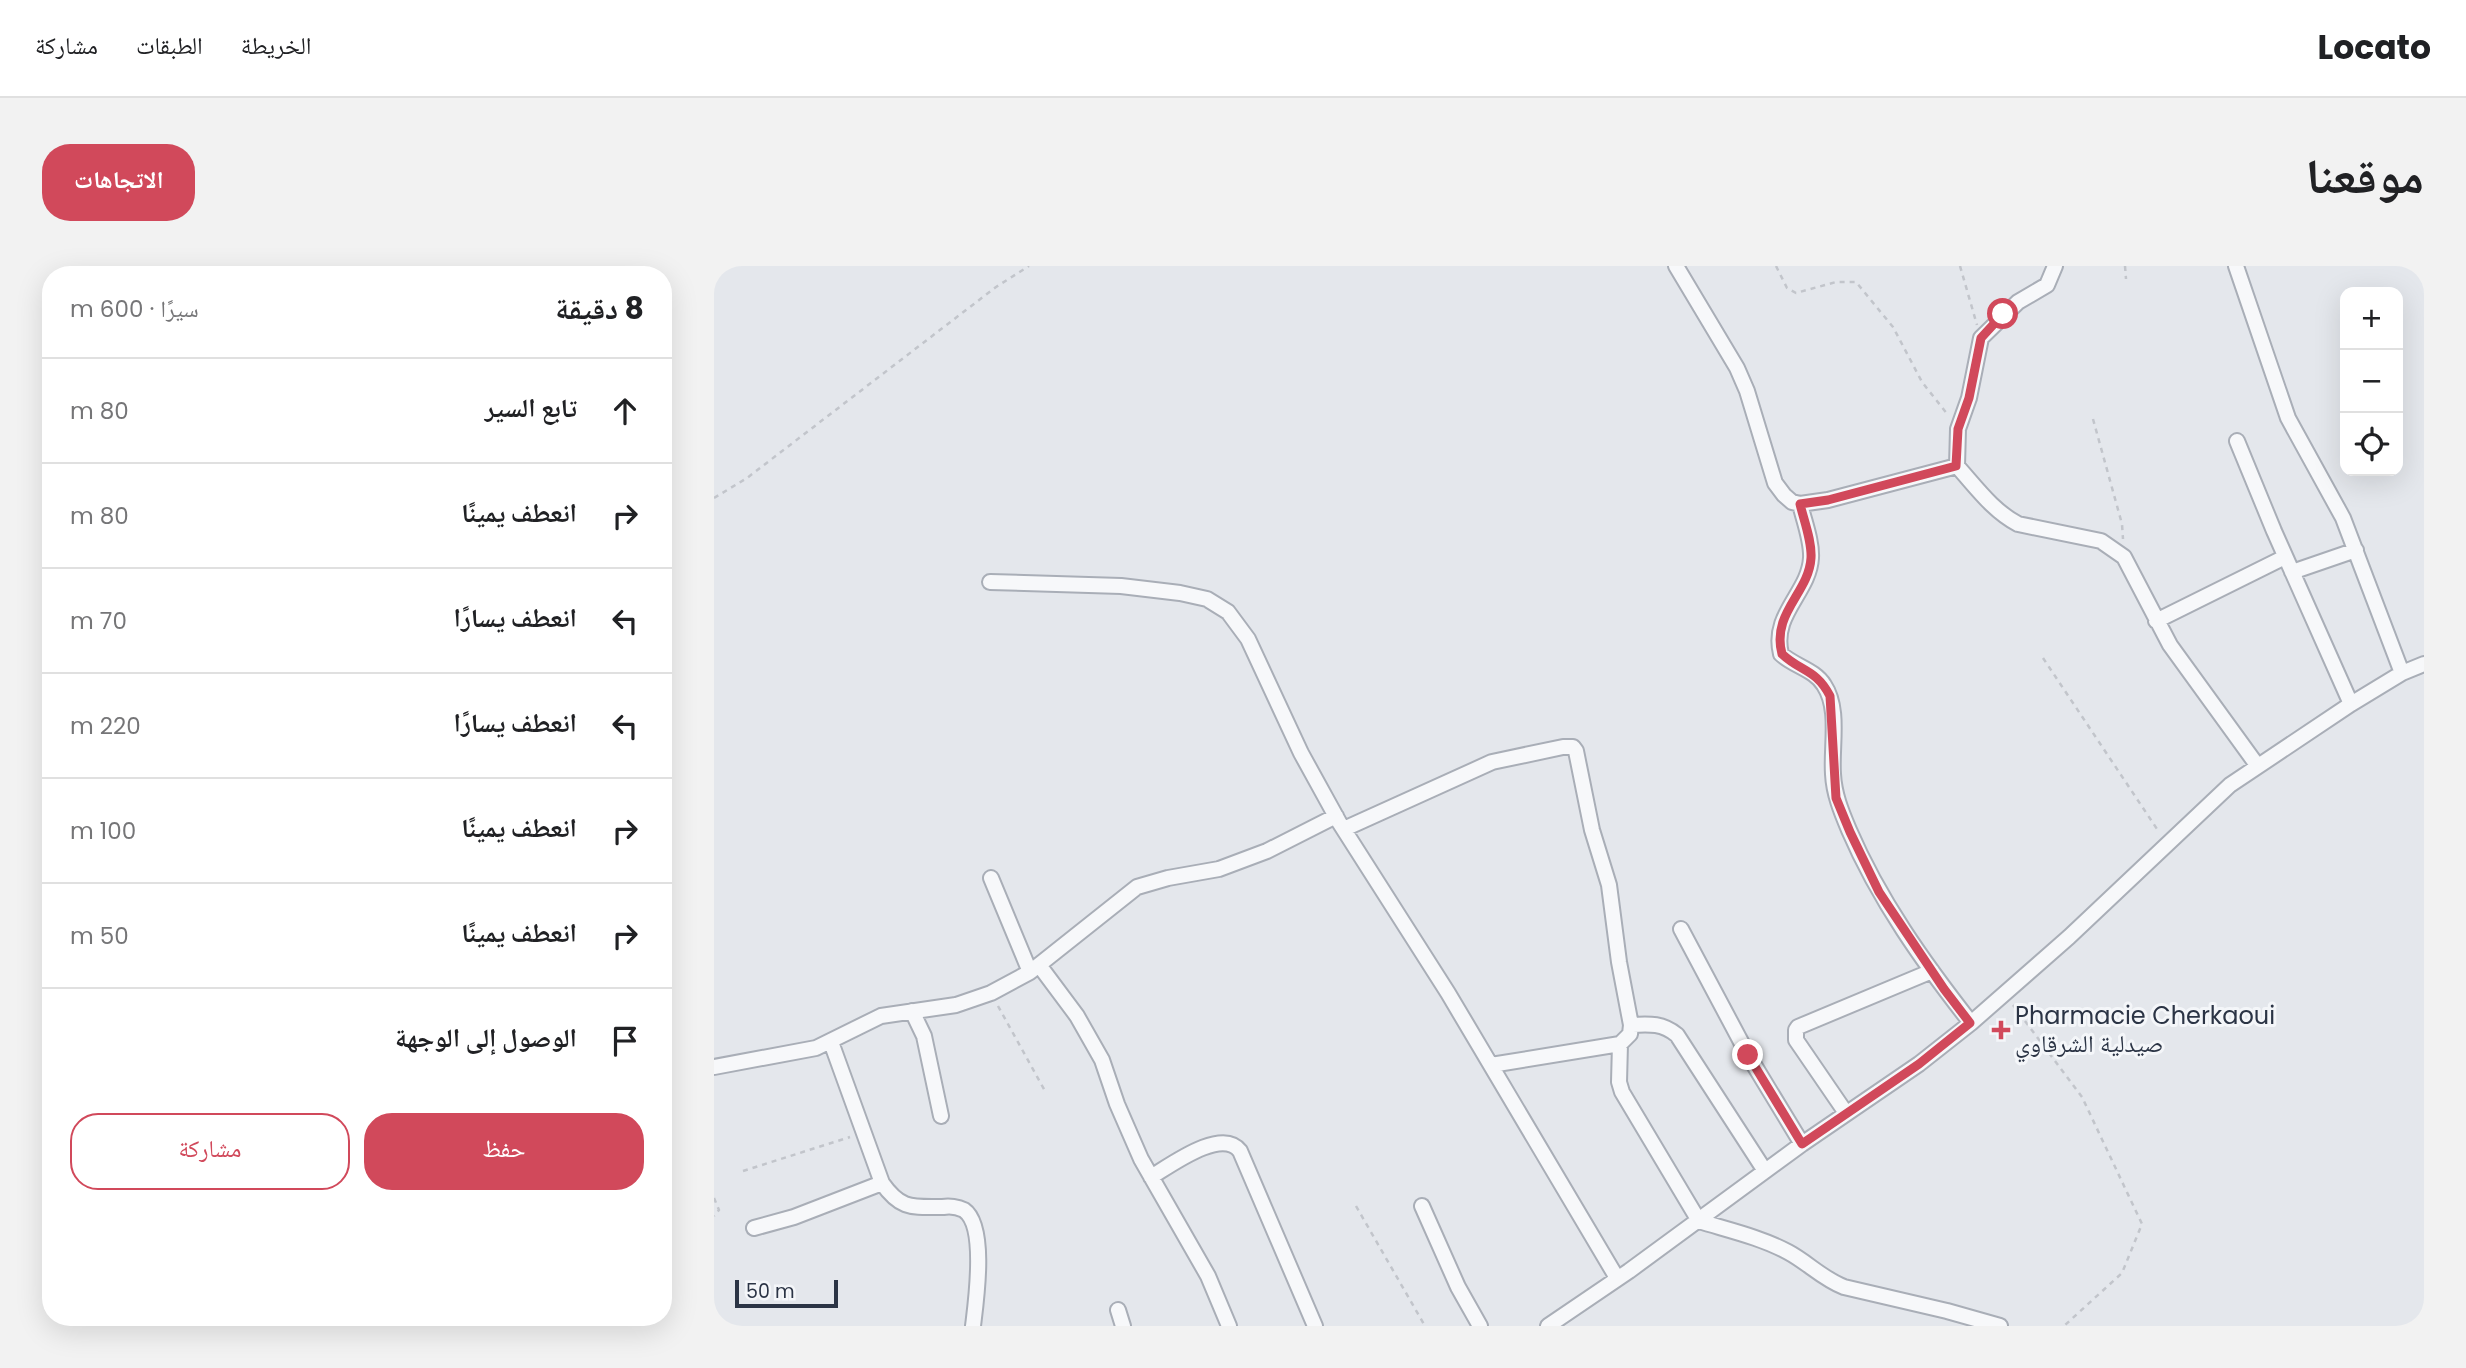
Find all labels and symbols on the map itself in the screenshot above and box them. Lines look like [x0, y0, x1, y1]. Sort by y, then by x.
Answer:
route start [1987, 298, 2018, 329]
place label: Pharmacie Cherkaoui صيدلية الشرقاوي [2015, 999, 2275, 1063]
marker: Pharmacie Cherkaoui صيدلية الشرقاوي [1993, 1022, 2009, 1038]
route end [1732, 1039, 1763, 1070]
scale bar [735, 1277, 838, 1309]

